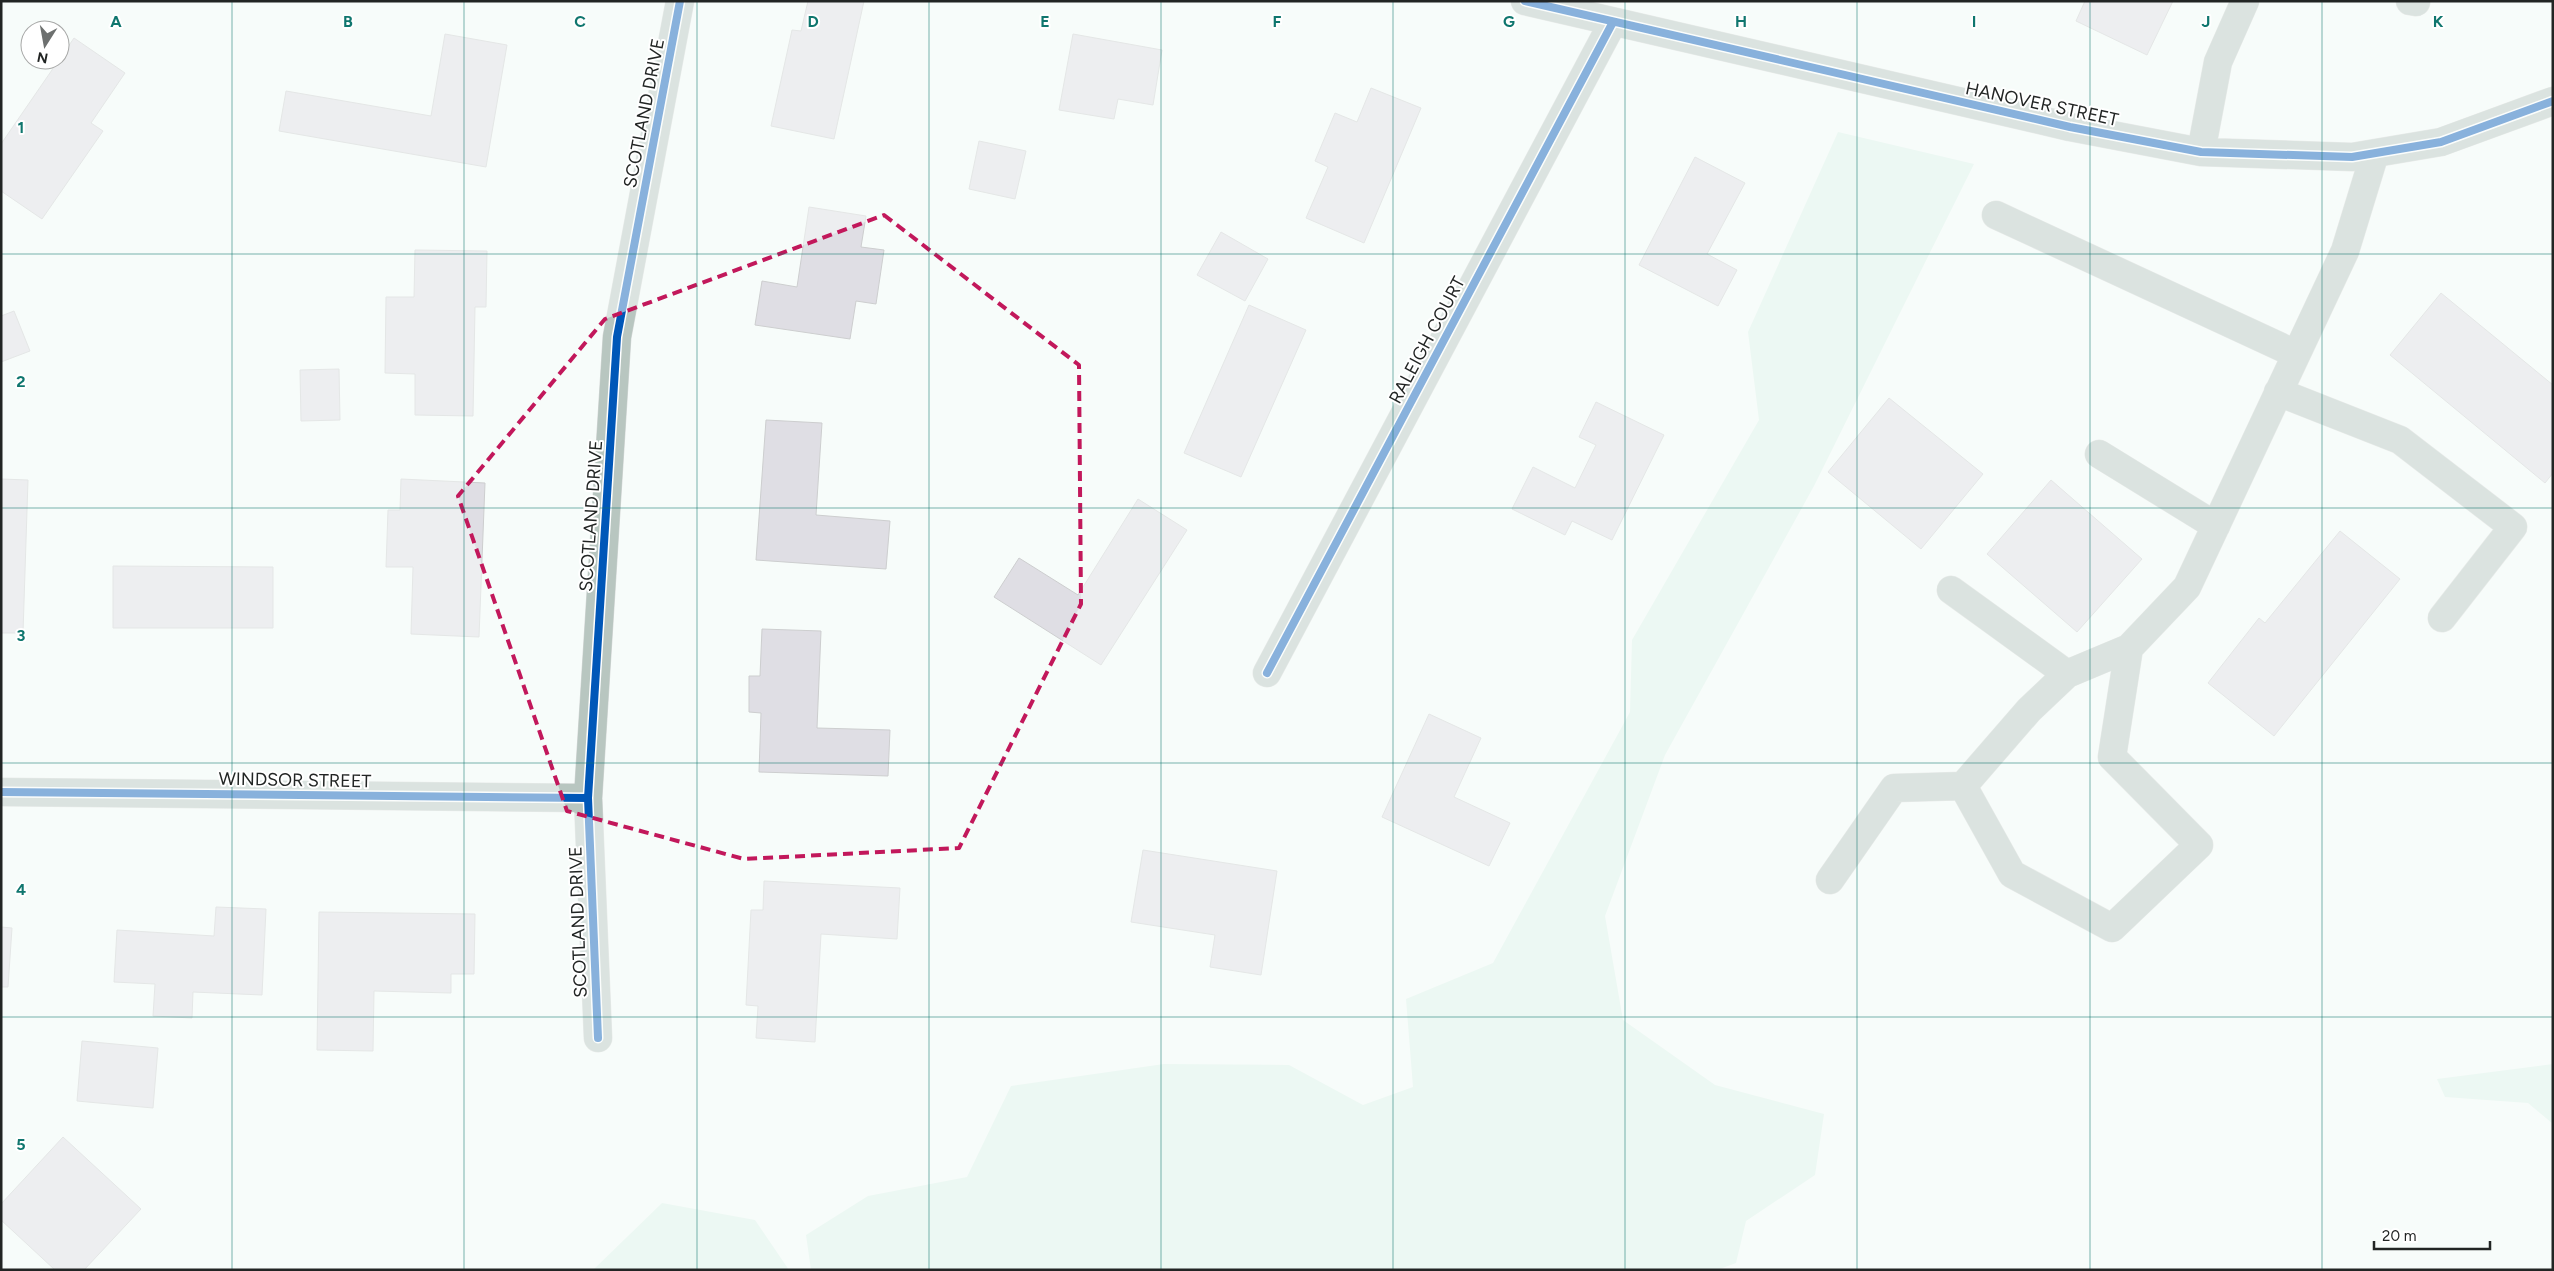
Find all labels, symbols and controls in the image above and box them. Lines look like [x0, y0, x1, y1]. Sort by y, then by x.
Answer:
text: A [110, 12, 122, 31]
text: B [343, 12, 353, 31]
text: C [574, 12, 586, 31]
text: D [807, 12, 819, 31]
text: E [1040, 12, 1050, 31]
text: F [1273, 12, 1282, 31]
text: G [1503, 12, 1515, 31]
text: H [1735, 12, 1747, 31]
text: I [1972, 12, 1976, 31]
text: J [2202, 12, 2210, 31]
text: K [2433, 12, 2444, 31]
north arrow [20, 20, 70, 70]
street label: SCOTLAND DRIVE [619, 36, 669, 190]
text: N [36, 48, 50, 67]
street label: HANOVER STREET [1964, 77, 2121, 131]
text: 1 [18, 118, 24, 137]
street label: RALEIGH COURT [1384, 273, 1470, 407]
text: 2 [16, 372, 26, 391]
street label: SCOTLAND DRIVE [575, 440, 607, 592]
text: 3 [17, 626, 26, 645]
street label: WINDSOR STREET [218, 768, 372, 792]
street label: SCOTLAND DRIVE [564, 846, 592, 998]
text: 4 [16, 880, 26, 899]
text: 5 [16, 1135, 26, 1154]
scale bar [2374, 1218, 2490, 1250]
text: 20 m [2382, 1227, 2416, 1245]

